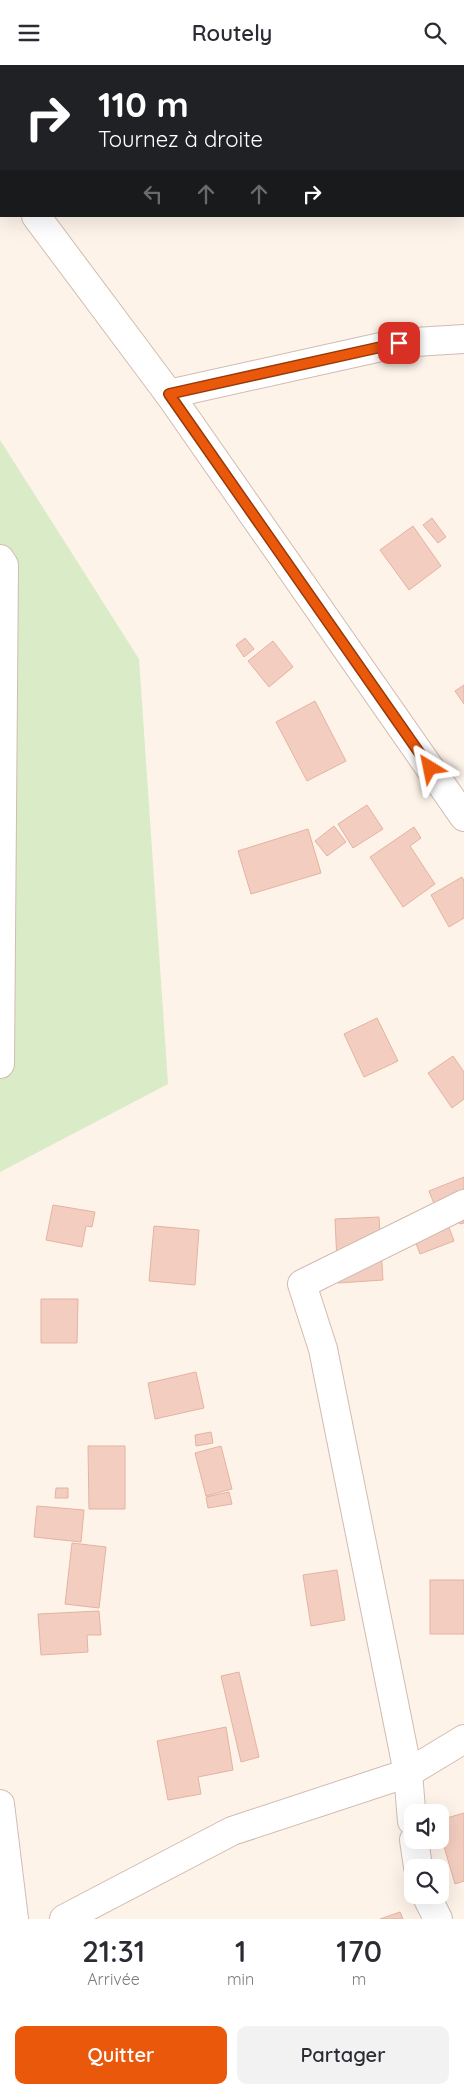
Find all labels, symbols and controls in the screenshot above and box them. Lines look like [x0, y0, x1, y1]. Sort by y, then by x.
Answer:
icon: menu [15, 19, 43, 47]
text: Routely [192, 19, 272, 47]
icon: search [421, 19, 449, 47]
text: 110 m [98, 82, 189, 126]
icon: right [15, 85, 80, 150]
text: Tournez à droite [98, 125, 263, 153]
icon: left [139, 180, 167, 208]
icon: ahead [192, 180, 220, 208]
icon: ahead [245, 180, 273, 208]
icon: right [298, 180, 326, 208]
pin [378, 322, 420, 364]
icon: arrive [385, 329, 413, 357]
position arrow [403, 741, 455, 793]
map controls [404, 1804, 449, 1904]
button: sound [404, 1804, 449, 1849]
button: search [404, 1859, 449, 1904]
text: 21:31 [82, 1932, 145, 1970]
text: 1 [235, 1932, 246, 1970]
text: 170 [336, 1932, 382, 1970]
text: Arrivée [87, 1969, 140, 1989]
text: min [227, 1969, 254, 1989]
text: m [352, 1969, 366, 1989]
button: Quitter [15, 2026, 227, 2084]
button: Partager [237, 2026, 449, 2084]

